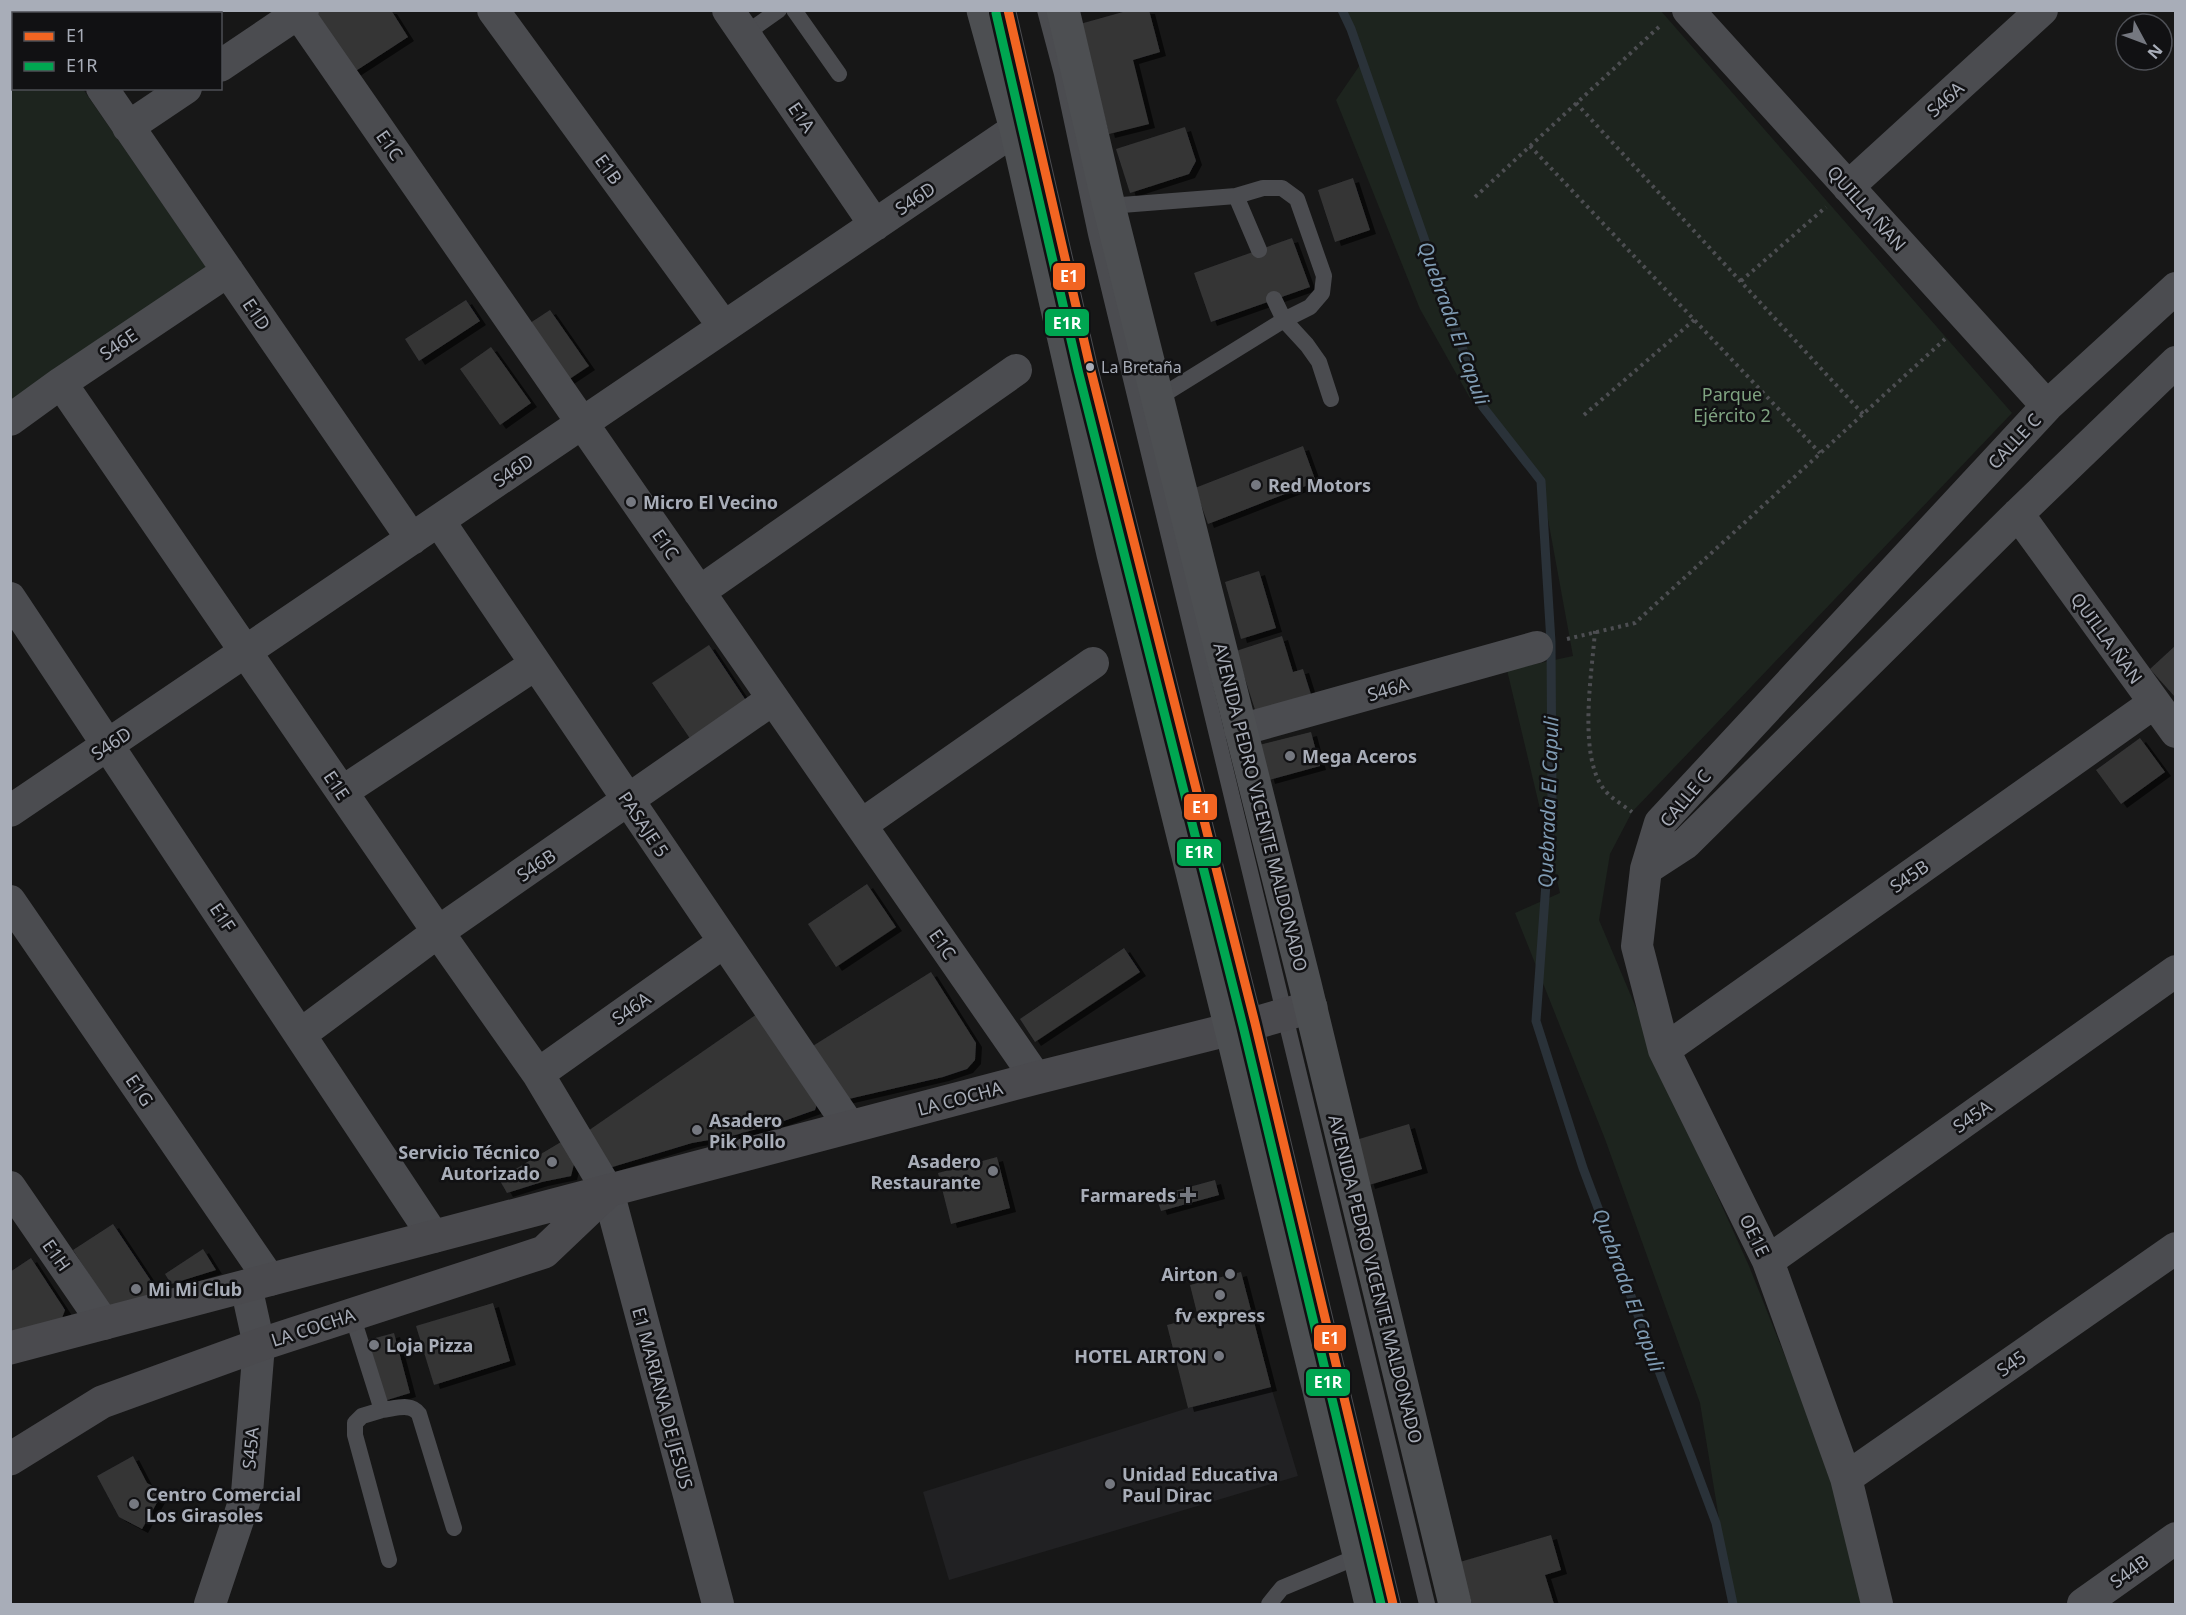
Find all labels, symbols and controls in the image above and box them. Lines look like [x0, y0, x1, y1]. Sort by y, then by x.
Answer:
legend [12, 12, 222, 90]
north arrow [2114, 12, 2174, 72]
text: E1 [66, 23, 86, 47]
text: N [2143, 40, 2168, 64]
text: E1R [66, 53, 98, 77]
street label: S46A [1921, 76, 1969, 122]
street label: E1A [783, 97, 821, 137]
street label: E1C [371, 125, 409, 165]
street label: E1B [590, 149, 628, 189]
street label: QUILLA ÑAN [1822, 160, 1912, 256]
street label: S46D [890, 176, 940, 220]
water label: Quebrada El Capuli [1412, 238, 1496, 409]
line badge: E1 [1052, 262, 1086, 291]
text: E1 [1060, 265, 1078, 287]
street label: E1D [238, 293, 276, 335]
line badge: E1R [1044, 308, 1090, 337]
text: E1R [1053, 312, 1082, 334]
street label: S46E [95, 323, 141, 365]
place label: La Bretaña [1101, 356, 1182, 378]
marker: La Bretaña [1084, 361, 1096, 373]
park label: Parque Ejército 2 [1693, 382, 1771, 427]
street label: CALLE C [1982, 408, 2046, 474]
street label: S46D [488, 448, 538, 492]
place label: Red Motors [1268, 473, 1371, 497]
marker: Red Motors [1249, 478, 1263, 492]
place label: Micro El Vecino [643, 490, 778, 514]
marker: Micro El Vecino [624, 495, 638, 509]
street label: E1C [647, 524, 685, 564]
street label: QUILLA ÑAN [2066, 588, 2148, 688]
street label: AVENIDA PEDRO VICENTE MALDONADO [1208, 640, 1314, 974]
street label: S46A [1365, 672, 1412, 706]
water label: Quebrada El Capuli [1532, 715, 1565, 888]
street label: S46D [86, 721, 136, 765]
place label: Mega Aceros [1302, 744, 1417, 768]
marker: Mega Aceros [1283, 749, 1297, 763]
street label: CALLE C [1654, 764, 1716, 832]
street label: E1E [319, 766, 355, 804]
street label: PASAJE 5 [613, 787, 675, 861]
line badge: E1 [1183, 793, 1218, 821]
text: E1 [1192, 796, 1210, 818]
line badge: E1R [1176, 838, 1222, 867]
text: E1R [1185, 841, 1214, 863]
street label: S46B [512, 843, 560, 887]
street label: S45B [1885, 854, 1933, 898]
street label: E1F [205, 898, 241, 936]
street label: E1C [924, 924, 962, 964]
street label: S46A [607, 986, 655, 1030]
street label: E1G [121, 1069, 159, 1111]
street label: LA COCHA [915, 1075, 1006, 1121]
street label: S45A [1948, 1094, 1996, 1138]
place label: Asadero Pik Pollo [709, 1108, 786, 1153]
street label: AVENIDA PEDRO VICENTE MALDONADO [1323, 1112, 1429, 1446]
marker: Asadero Pik Pollo [690, 1123, 704, 1137]
place label: Servicio Técnico Autorizado [398, 1140, 540, 1185]
place label: Asadero Restaurante [870, 1149, 981, 1194]
marker: Servicio Técnico Autorizado [545, 1155, 559, 1169]
marker: Asadero Restaurante [986, 1164, 1000, 1178]
place label: Farmareds [1080, 1183, 1176, 1207]
marker: Farmareds [1181, 1188, 1195, 1202]
water label: Quebrada El Capuli [1587, 1205, 1671, 1376]
street label: OE1E [1734, 1210, 1776, 1260]
street label: E1H [38, 1234, 76, 1276]
place label: Airton [1161, 1262, 1218, 1286]
marker: Airton [1223, 1267, 1237, 1281]
place label: Mi Mi Club [148, 1277, 242, 1301]
marker: Mi Mi Club [129, 1282, 143, 1296]
marker: fv express [1213, 1288, 1227, 1302]
street label: LA COCHA [268, 1302, 359, 1352]
place label: fv express [1175, 1303, 1265, 1327]
street label: E1 MARIANA DE JESUS [627, 1305, 699, 1492]
line badge: E1 [1313, 1324, 1347, 1352]
text: E1 [1321, 1327, 1339, 1349]
place label: Loja Pizza [386, 1333, 473, 1357]
marker: Loja Pizza [367, 1338, 381, 1352]
place label: HOTEL AIRTON [1074, 1344, 1207, 1368]
street label: S45 [1992, 1344, 2030, 1382]
marker: HOTEL AIRTON [1212, 1349, 1226, 1363]
line badge: E1R [1305, 1368, 1351, 1397]
text: E1R [1314, 1371, 1343, 1393]
street label: S45A [236, 1426, 264, 1470]
place label: Unidad Educativa Paul Dirac [1122, 1462, 1278, 1507]
marker: Unidad Educativa Paul Dirac [1103, 1477, 1117, 1491]
place label: Centro Comercial Los Girasoles [146, 1482, 301, 1527]
marker: Centro Comercial Los Girasoles [127, 1497, 141, 1511]
street label: S44B [2105, 1549, 2153, 1593]

